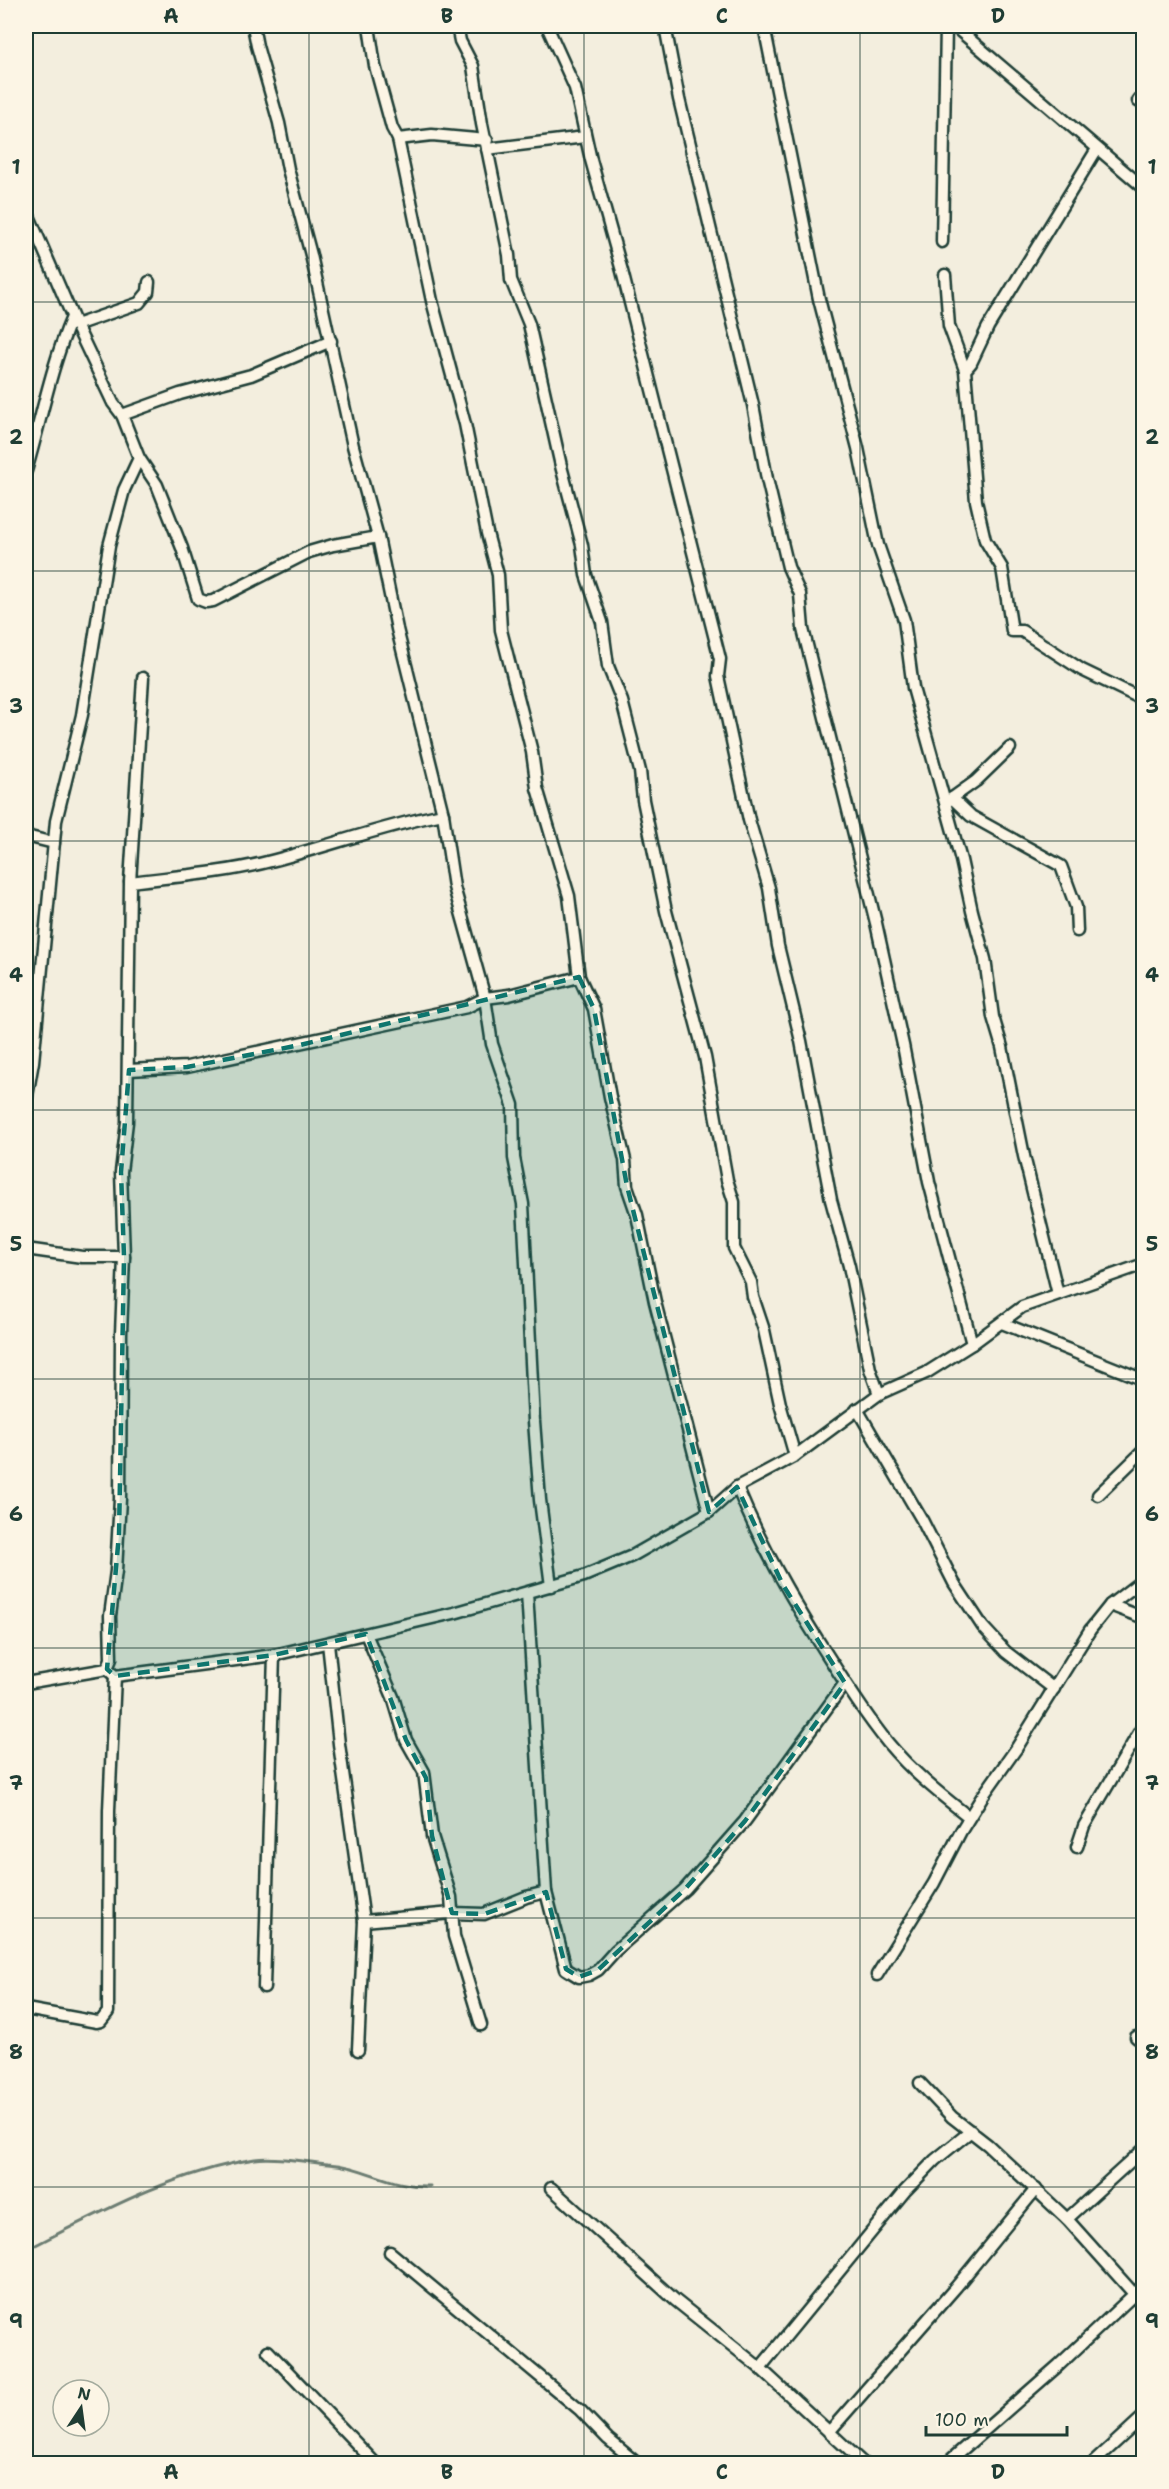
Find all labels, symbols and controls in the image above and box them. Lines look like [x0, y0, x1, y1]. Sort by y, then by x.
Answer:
text: A [163, 3, 179, 29]
text: B [441, 3, 453, 29]
text: C [716, 3, 728, 29]
text: D [991, 3, 1005, 29]
text: 1 [11, 154, 21, 180]
text: 1 [1147, 154, 1157, 180]
text: 2 [9, 424, 23, 450]
text: 2 [1145, 424, 1159, 450]
text: 3 [9, 693, 23, 719]
text: 3 [1145, 693, 1159, 719]
text: 4 [9, 962, 23, 988]
text: 4 [1145, 962, 1159, 988]
text: 5 [10, 1231, 22, 1257]
text: 5 [1146, 1231, 1158, 1257]
text: 6 [9, 1501, 23, 1527]
text: 6 [1145, 1501, 1159, 1527]
text: 7 [9, 1770, 23, 1796]
text: 7 [1145, 1770, 1159, 1796]
text: 8 [9, 2039, 23, 2065]
text: 8 [1145, 2039, 1159, 2065]
text: 9 [9, 2308, 23, 2334]
text: 9 [1145, 2308, 1159, 2334]
north arrow [51, 2378, 111, 2438]
text: N [76, 2382, 93, 2406]
scale bar [926, 2399, 1067, 2437]
text: 100 m [935, 2408, 989, 2432]
text: A [163, 2459, 179, 2485]
text: B [441, 2459, 453, 2485]
text: C [716, 2459, 728, 2485]
text: D [991, 2459, 1005, 2485]

